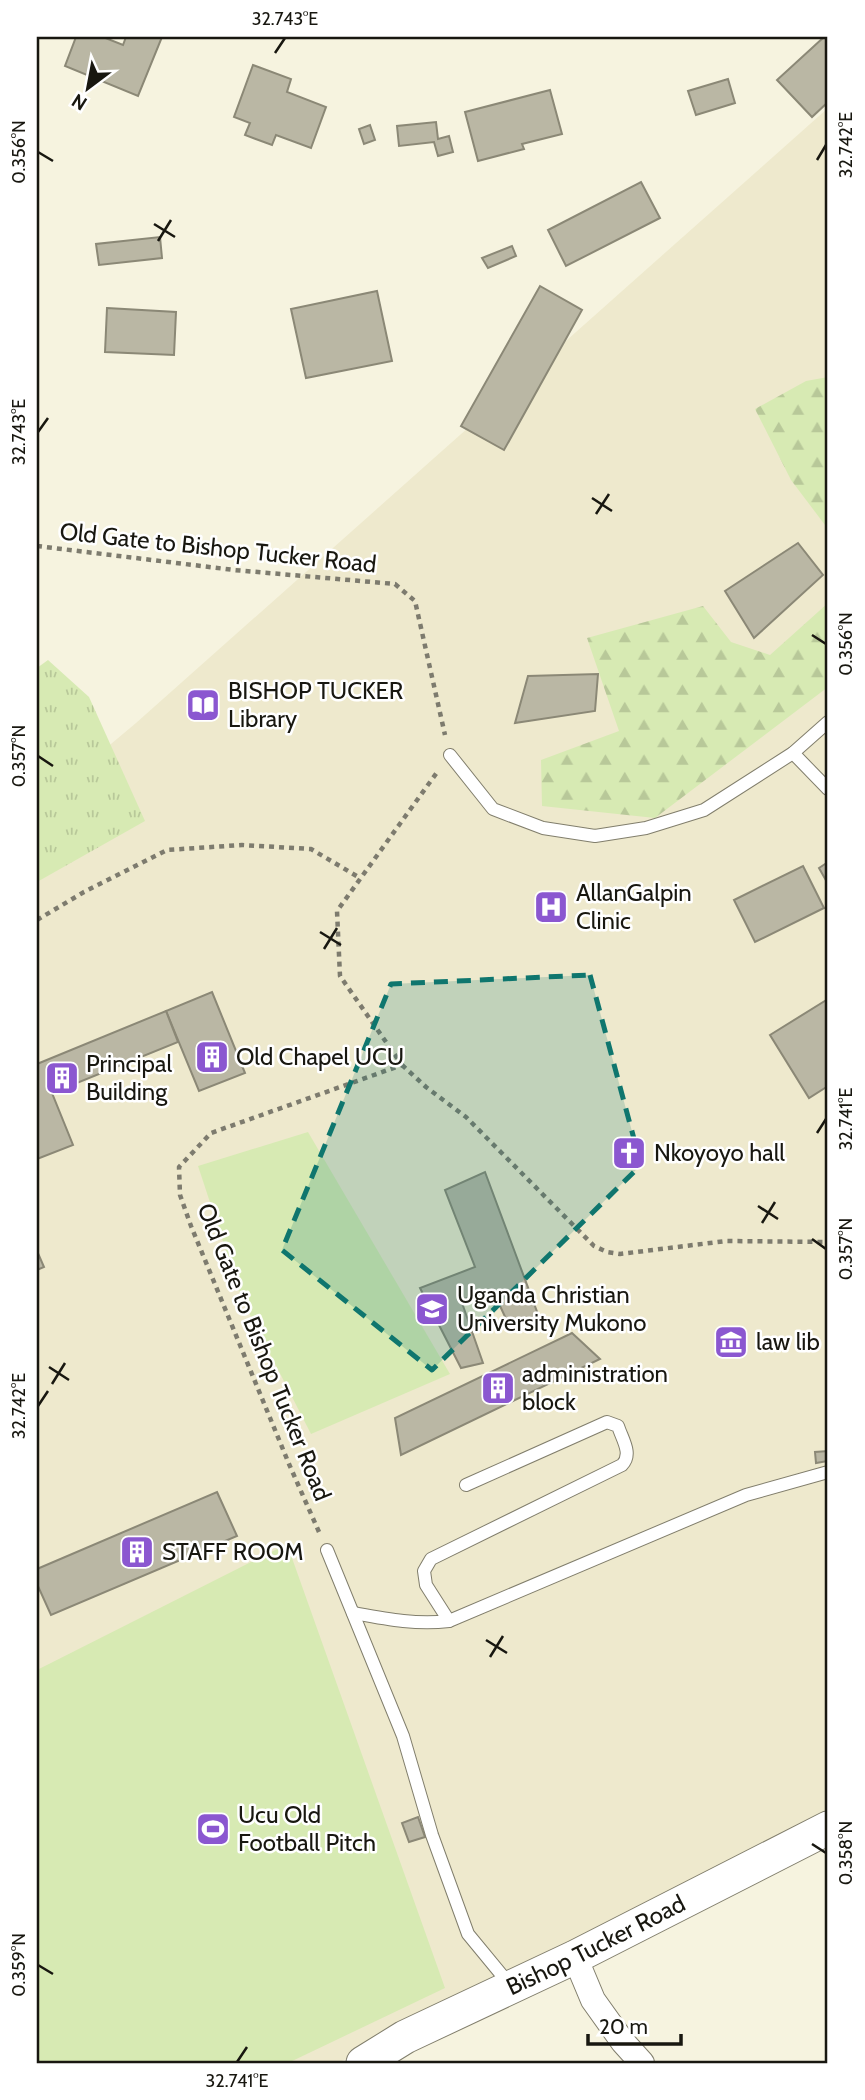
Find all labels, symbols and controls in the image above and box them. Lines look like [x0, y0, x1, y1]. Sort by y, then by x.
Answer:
text: 32.743°E [252, 8, 318, 30]
north arrow [52, 52, 122, 122]
text: N [67, 89, 91, 115]
text: 32.742°E [835, 112, 857, 178]
text: 0.356°N [8, 120, 30, 184]
text: 32.743°E [8, 399, 30, 465]
street label: Old Gate to Bishop Tucker Road [58, 516, 378, 579]
text: 0.356°N [835, 612, 857, 676]
place label: BISHOP TUCKER Library [228, 676, 404, 733]
library icon: BISHOP TUCKER Library [184, 686, 222, 724]
text: 0.357°N [8, 725, 30, 787]
place label: AllanGalpin Clinic [576, 878, 692, 935]
hospital icon: AllanGalpin Clinic [532, 888, 570, 926]
building icon: Old Chapel UCU [193, 1038, 231, 1076]
place label: Old Chapel UCU [236, 1042, 404, 1071]
place label: Principal Building [86, 1049, 172, 1106]
building icon: Principal Building [43, 1059, 81, 1097]
text: 32.741°E [835, 1088, 857, 1150]
church icon: Nkoyoyo hall [610, 1134, 648, 1172]
place label: Nkoyoyo hall [654, 1138, 785, 1167]
street label: Old Gate to Bishop Tucker Road [191, 1199, 338, 1505]
text: 0.357°N [835, 1218, 857, 1280]
place label: Uganda Christian University Mukono [457, 1280, 646, 1337]
school or university icon: Uganda Christian University Mukono [413, 1290, 451, 1328]
museum icon: law lib [712, 1323, 750, 1361]
place label: law lib [756, 1327, 820, 1356]
place label: administration block [522, 1359, 668, 1416]
building icon: administration block [479, 1369, 517, 1407]
text: 32.742°E [8, 1373, 30, 1439]
building icon: STAFF ROOM [118, 1533, 156, 1571]
place label: STAFF ROOM [162, 1537, 304, 1566]
place label: Ucu Old Football Pitch [238, 1800, 376, 1857]
sports icon: Ucu Old Football Pitch [194, 1810, 232, 1848]
text: 0.358°N [835, 1821, 857, 1885]
street label: Bishop Tucker Road [501, 1888, 690, 2001]
text: 0.359°N [8, 1933, 30, 1997]
scale bar [588, 2002, 681, 2046]
text: 20 m [599, 2014, 648, 2039]
text: 32.741°E [206, 2070, 268, 2092]

